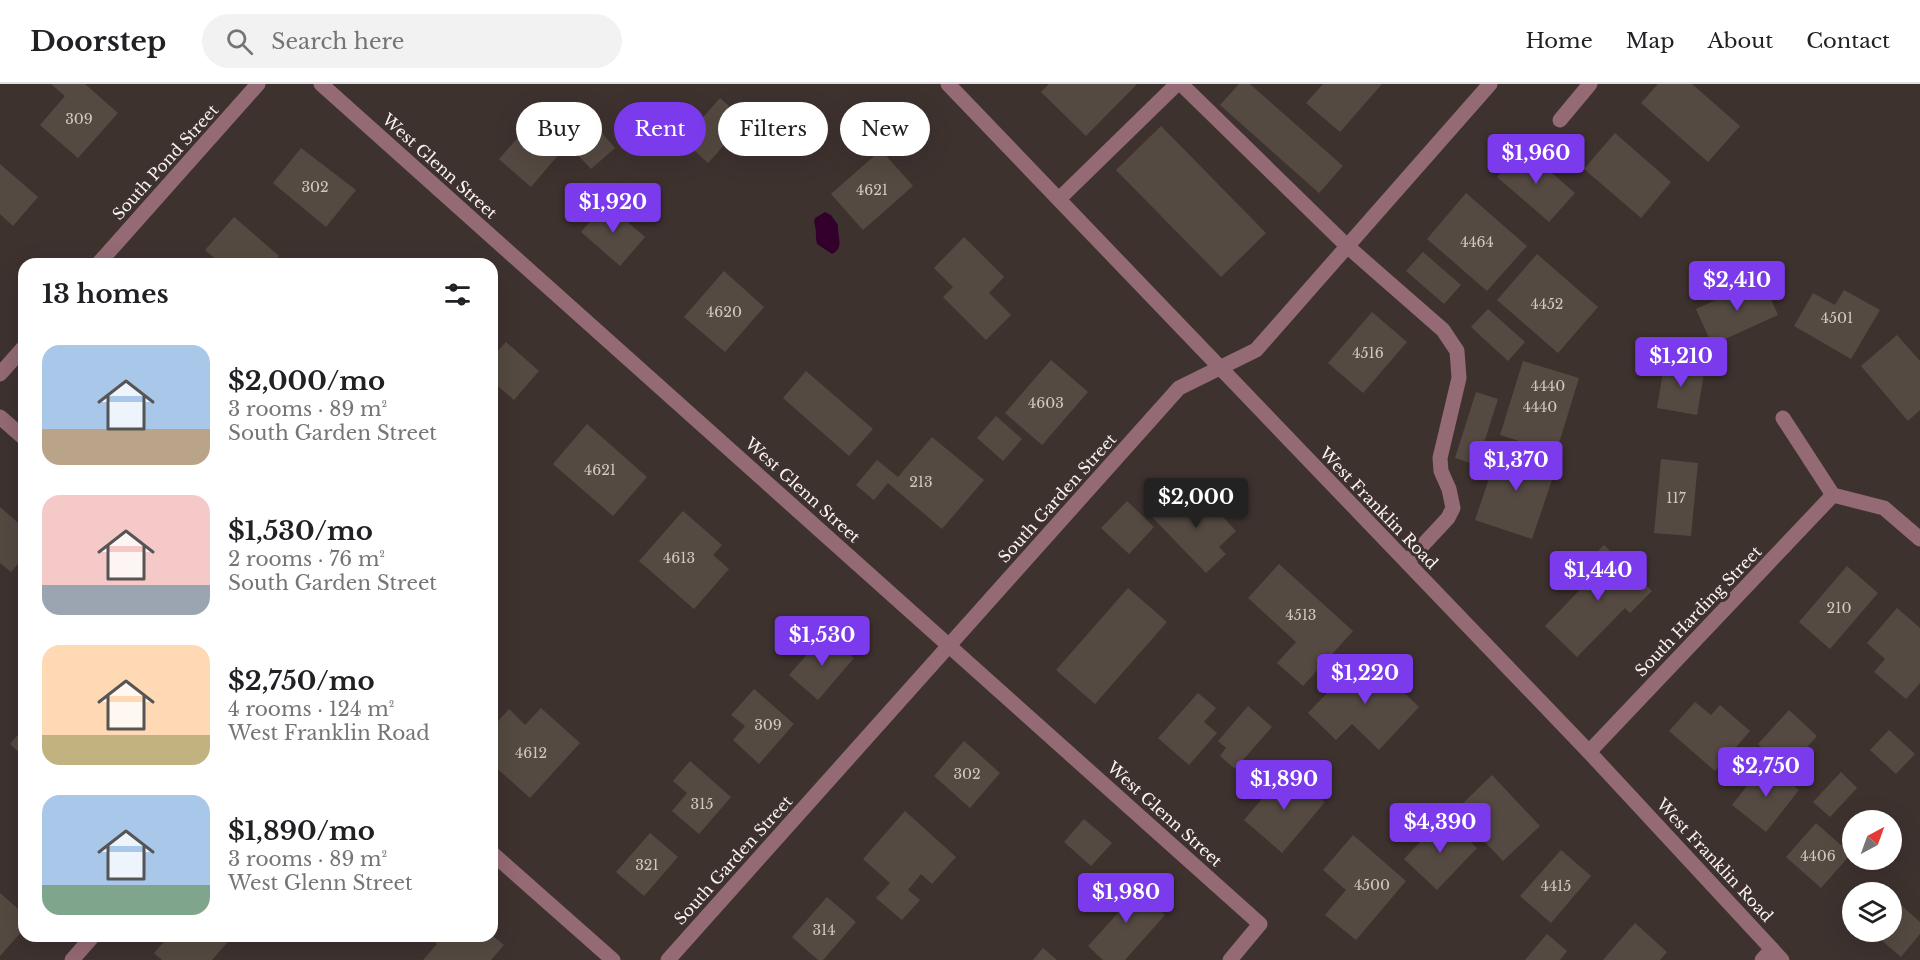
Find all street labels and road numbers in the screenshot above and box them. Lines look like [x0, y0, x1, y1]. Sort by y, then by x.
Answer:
street label: South Pond Street [108, 100, 222, 224]
street label: West Glenn Street [378, 108, 502, 223]
street label: South Garden Street [994, 429, 1120, 567]
street label: West Glenn Street [741, 432, 865, 547]
street label: West Franklin Road [1315, 442, 1442, 573]
street label: South Harding Street [1630, 542, 1766, 680]
street label: West Glenn Street [1103, 756, 1227, 871]
street label: South Garden Street [670, 791, 796, 929]
street label: West Franklin Road [1652, 793, 1778, 926]

